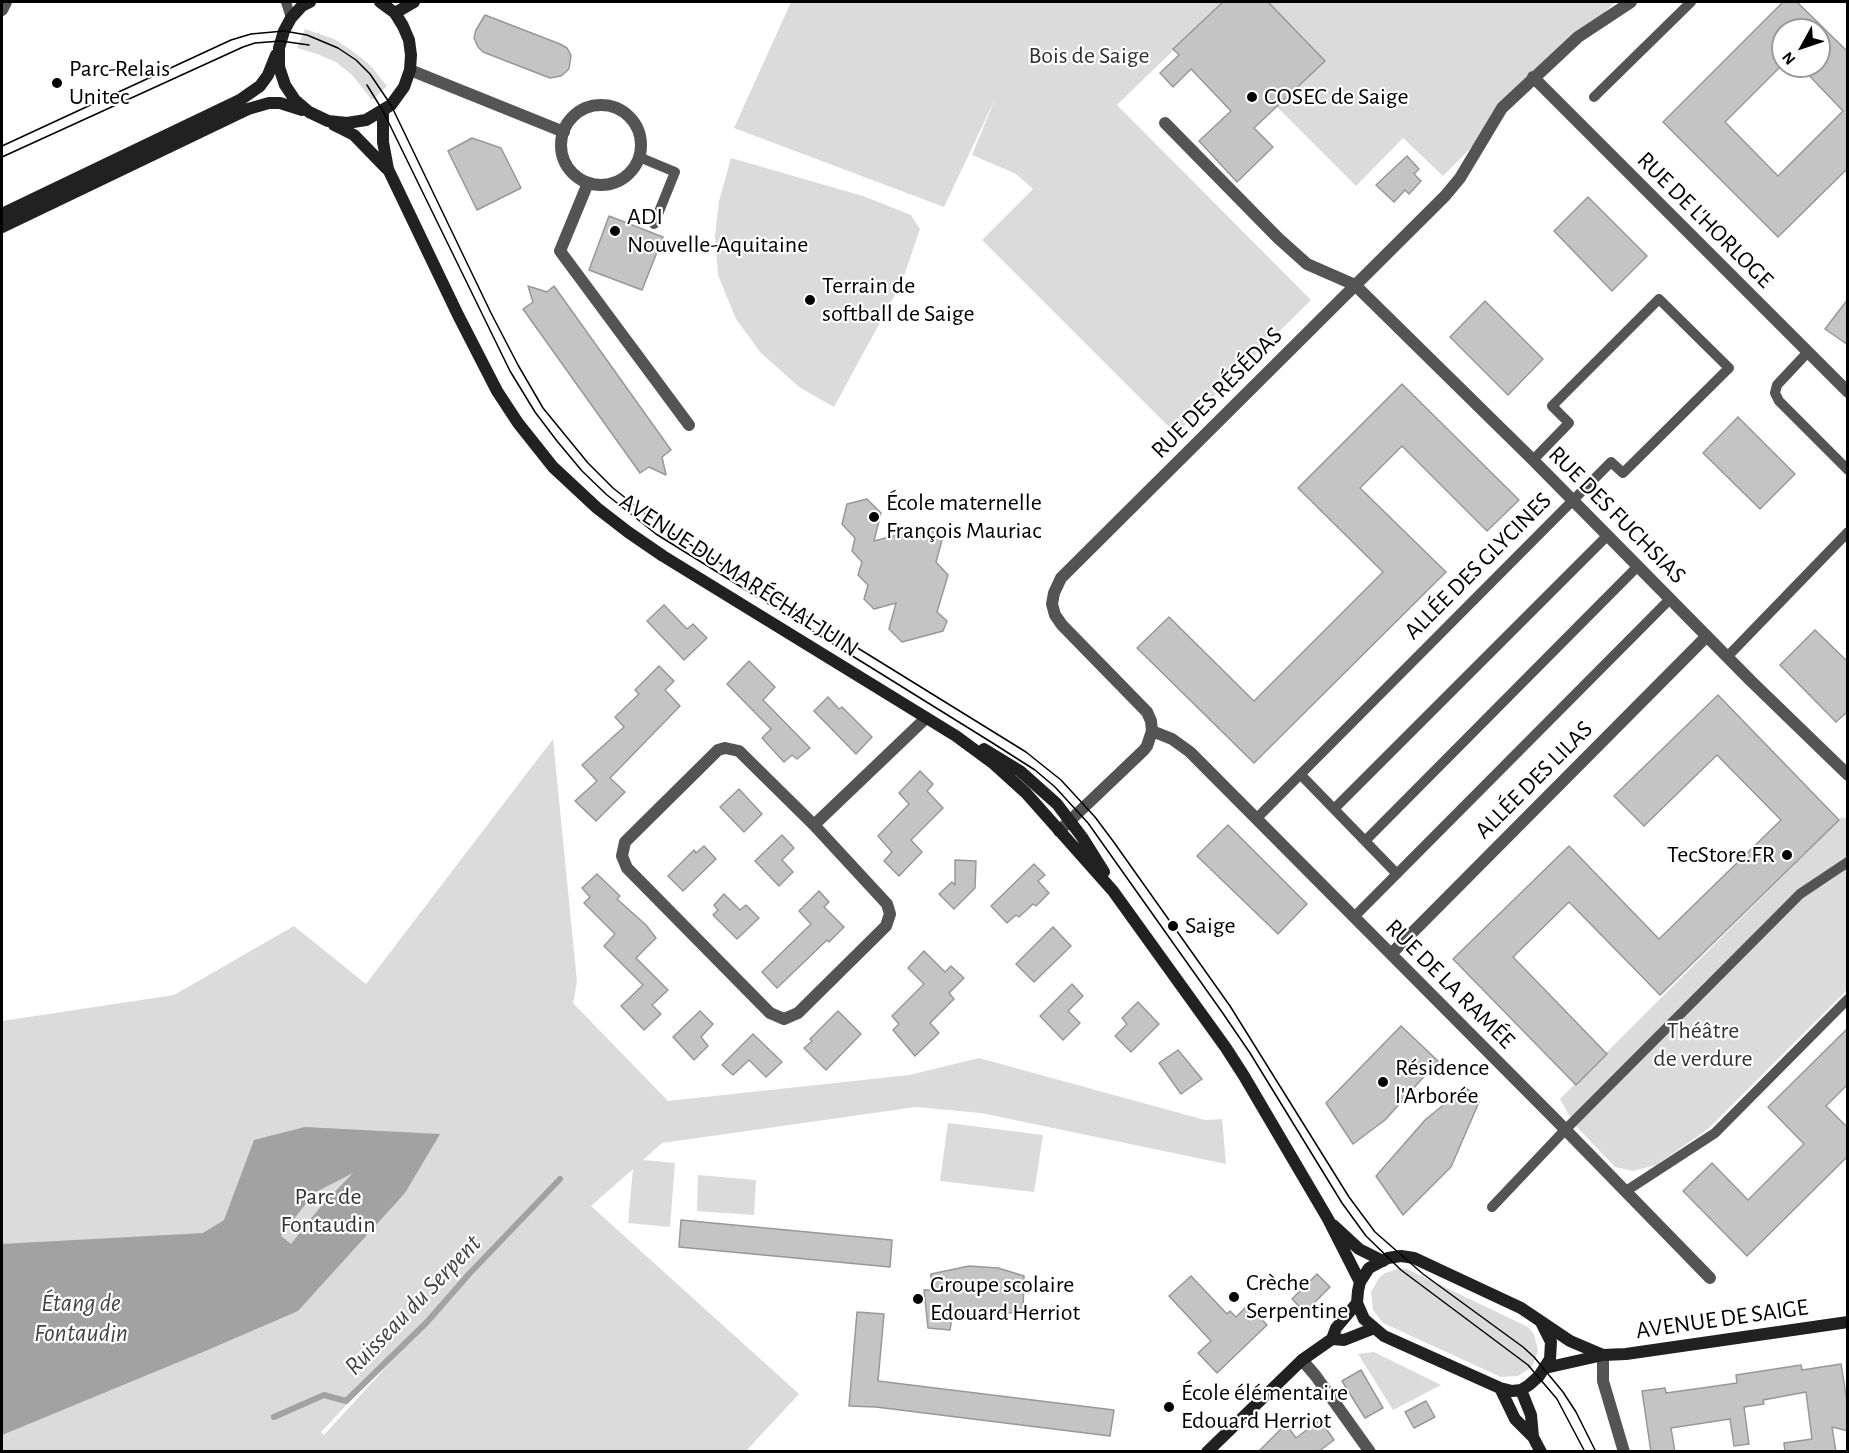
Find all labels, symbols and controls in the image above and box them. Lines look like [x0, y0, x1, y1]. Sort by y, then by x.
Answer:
north arrow [1771, 18, 1831, 78]
park label: Bois de Saige [1028, 42, 1150, 70]
text: N [1779, 49, 1798, 68]
place label: Parc-Relais Unitec [69, 55, 170, 111]
marker: Parc-Relais Unitec [50, 76, 64, 90]
place label: COSEC de Saige [1264, 83, 1409, 111]
marker: COSEC de Saige [1245, 90, 1259, 104]
street label: RUE DE L'HORLOGE [1631, 146, 1779, 294]
place label: ADI Nouvelle-Aquitaine [627, 203, 808, 259]
marker: ADI Nouvelle-Aquitaine [608, 224, 622, 238]
place label: Terrain de softball de Saige [822, 272, 974, 328]
marker: Terrain de softball de Saige [803, 293, 817, 307]
street label: RUE DES RÉSÉDAS [1145, 321, 1289, 465]
street label: RUE DES FUCHSIAS [1542, 440, 1692, 590]
street label: ALLÉE DES GLYCINES [1398, 486, 1558, 646]
street label: AVENUE DU MARÉCHAL JUIN [614, 487, 864, 663]
place label: École maternelle François Mauriac [886, 489, 1042, 545]
marker: École maternelle François Mauriac [867, 510, 881, 524]
street label: ALLÉE DES LILAS [1469, 715, 1599, 845]
place label: TecStore.FR [1667, 841, 1775, 869]
marker: TecStore.FR [1780, 848, 1794, 862]
place label: Saige [1185, 912, 1235, 940]
street label: RUE DE LA RAMÉE [1379, 913, 1521, 1055]
marker: Saige [1166, 919, 1180, 933]
park label: Théâtre de verdure [1653, 1017, 1753, 1073]
place label: Résidence l'Arborée [1395, 1054, 1489, 1110]
marker: Résidence l'Arborée [1376, 1075, 1390, 1089]
park label: Parc de Fontaudin [280, 1183, 376, 1239]
water label: Ruisseau du Serpent [338, 1228, 488, 1382]
place label: Crèche Serpentine [1246, 1269, 1348, 1325]
place label: Groupe scolaire Edouard Herriot [930, 1271, 1080, 1327]
water label: Étang de Fontaudin [34, 1287, 128, 1348]
marker: Crèche Serpentine [1227, 1290, 1241, 1304]
marker: Groupe scolaire Edouard Herriot [911, 1292, 925, 1306]
street label: AVENUE DE SAIGE [1634, 1293, 1810, 1345]
place label: École élémentaire Edouard Herriot [1181, 1379, 1348, 1435]
marker: École élémentaire Edouard Herriot [1162, 1400, 1176, 1414]

